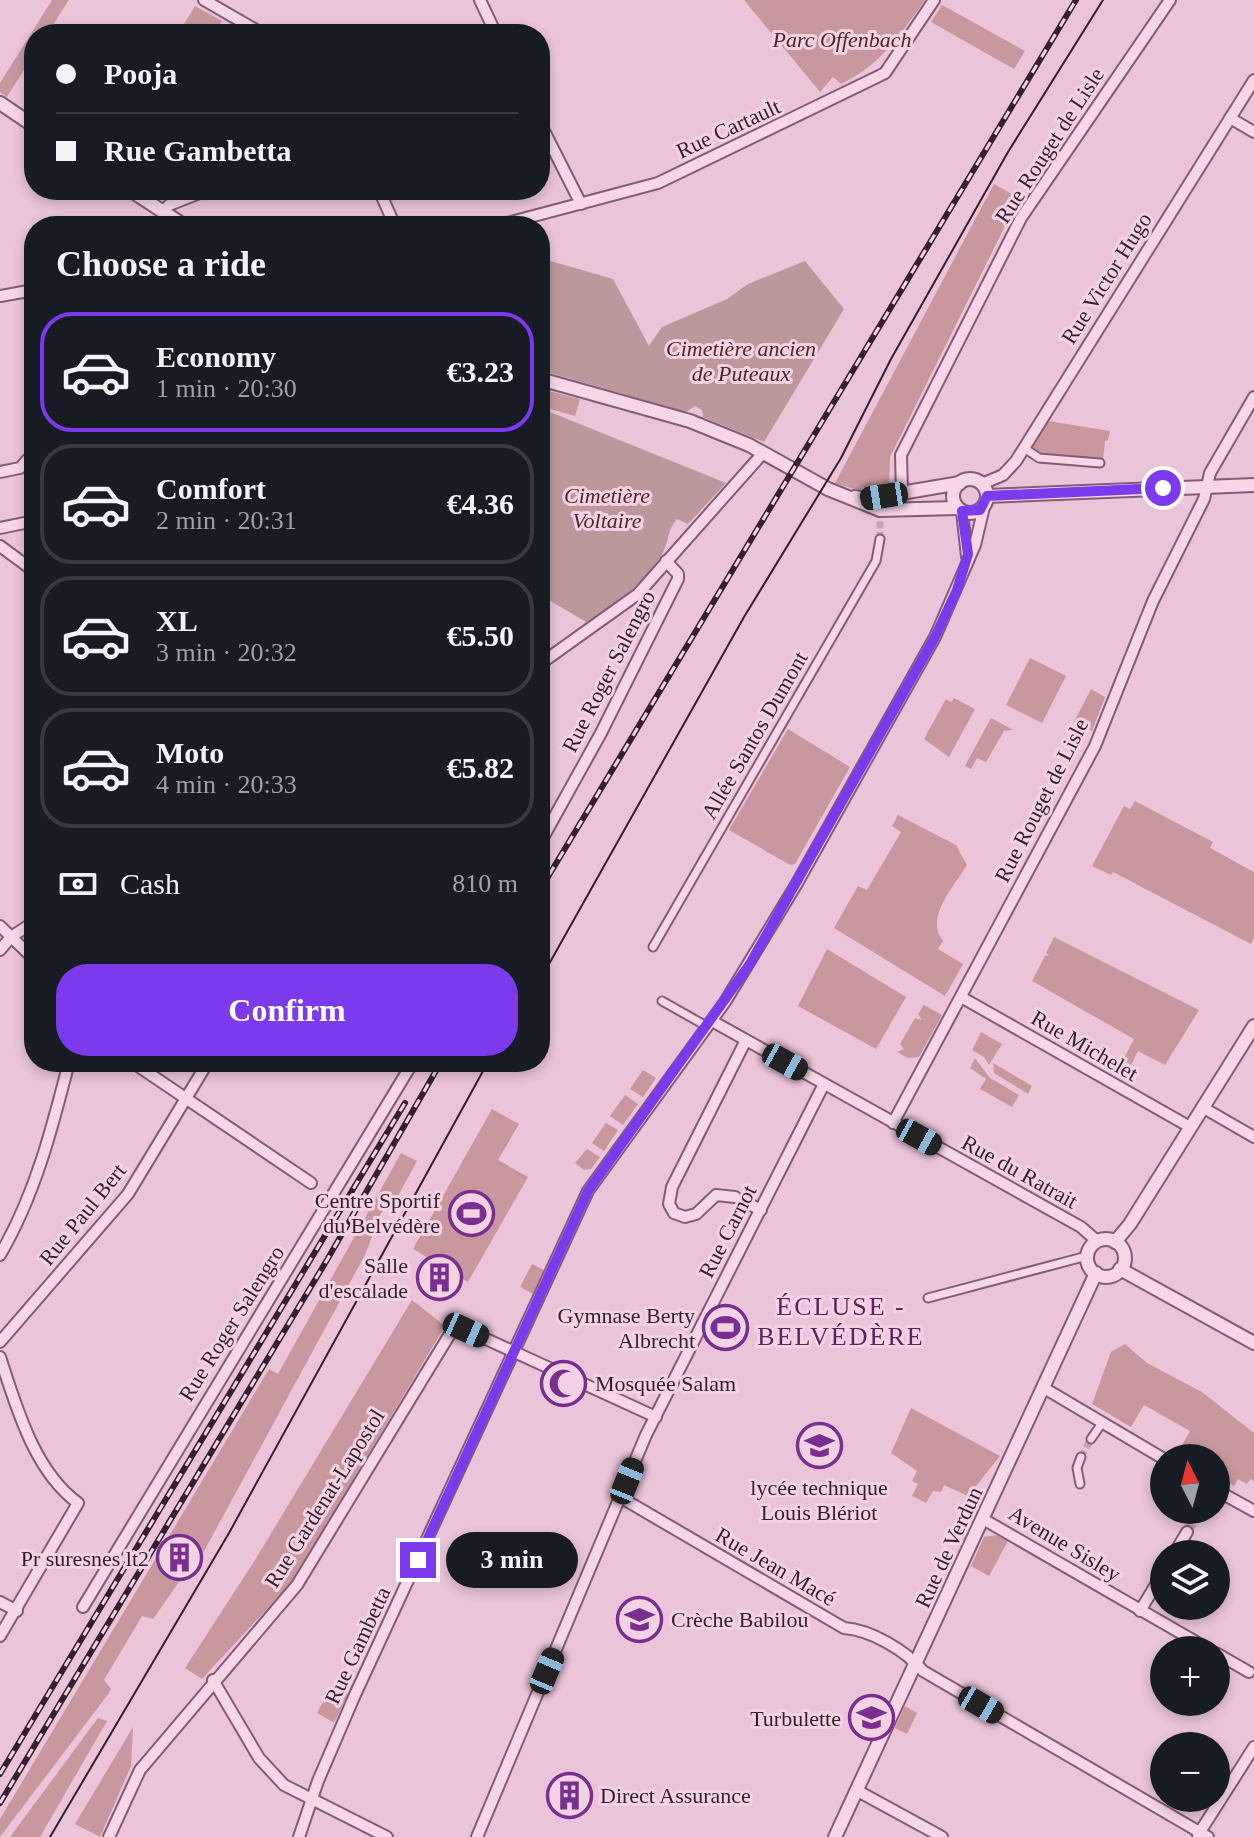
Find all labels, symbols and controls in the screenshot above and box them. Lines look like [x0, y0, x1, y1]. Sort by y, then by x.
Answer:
park label: Parc Offenbach [771, 27, 912, 52]
text: Pooja [104, 57, 177, 90]
street label: Rue Rouget de Lisle [990, 63, 1109, 228]
street label: Rue Cartault [672, 93, 784, 163]
text: Rue Gambetta [104, 134, 291, 167]
street label: Rue Victor Hugo [1056, 208, 1157, 348]
text: Choose a ride [56, 244, 266, 284]
icon: car [60, 336, 132, 408]
park label: Cimetière ancien de Puteaux [666, 336, 816, 386]
text: Economy [156, 340, 276, 373]
text: €3.23 [447, 355, 514, 388]
text: 1 min · 20:30 [156, 374, 297, 403]
icon: car [60, 468, 132, 540]
route start [1145, 470, 1181, 506]
text: Comfort [156, 472, 266, 505]
car [858, 480, 910, 512]
park label: Cimetière Voltaire [564, 483, 650, 533]
text: €4.36 [447, 487, 514, 520]
text: 2 min · 20:31 [156, 506, 297, 535]
street label: Rue Roger Salengro [557, 586, 660, 756]
icon: car [60, 600, 132, 672]
text: XL [156, 604, 198, 637]
text: €5.50 [447, 619, 514, 652]
text: 3 min · 20:32 [156, 638, 297, 667]
street label: Allée Santos Dumont [696, 647, 813, 824]
street label: Rue Rouget de Lisle [989, 714, 1093, 886]
icon: car [60, 732, 132, 804]
text: Moto [156, 736, 224, 769]
text: €5.82 [447, 751, 514, 784]
text: 4 min · 20:33 [156, 770, 297, 799]
icon: cash [56, 862, 100, 906]
text: Cash [120, 867, 180, 900]
text: 810 m [452, 869, 518, 898]
button: Confirm [56, 964, 518, 1056]
street label: Rue Michelet [1027, 1005, 1143, 1086]
car [758, 1040, 812, 1084]
car [892, 1115, 946, 1159]
street label: Rue du Ratrait [958, 1129, 1082, 1213]
street label: Rue Paul Bert [34, 1158, 131, 1270]
street label: Rue Carnot [693, 1181, 761, 1282]
place label: Centre Sportif du Belvédère [315, 1188, 441, 1238]
sports icon: Centre Sportif du Belvédère [447, 1189, 495, 1237]
street label: Rue Roger Salengro [174, 1241, 289, 1406]
place label: Salle d'escalade [319, 1253, 408, 1303]
building icon: Salle d'escalade [415, 1254, 463, 1302]
district label: ÉCLUSE - BELVÉDÈRE [757, 1292, 925, 1351]
place label: Gymnase Berty Albrecht [558, 1303, 695, 1353]
sports icon: Gymnase Berty Albrecht [702, 1304, 750, 1352]
car [439, 1309, 493, 1351]
mosque icon: Mosquée Salam [540, 1359, 588, 1407]
place label: Mosquée Salam [595, 1371, 736, 1396]
street label: Rue Gardenat-Lapostol [259, 1404, 390, 1592]
school or university icon: lycée technique Louis Blériot [795, 1422, 843, 1470]
north arrow [1150, 1444, 1230, 1524]
map controls [1150, 1444, 1230, 1812]
car [607, 1454, 647, 1508]
place label: lycée technique Louis Blériot [750, 1475, 888, 1525]
street label: Rue de Verdun [910, 1483, 987, 1612]
street label: Avenue Sisley [1004, 1500, 1125, 1587]
street label: Rue Jean Macé [711, 1522, 840, 1611]
callout: 3 min [446, 1532, 578, 1588]
building icon: Pr suresnes lt2 [156, 1534, 204, 1582]
button: layers [1150, 1540, 1230, 1620]
route end [400, 1542, 436, 1578]
text: 3 min [481, 1545, 543, 1574]
place label: Pr suresnes lt2 [21, 1546, 149, 1571]
street label: Rue Gambetta [319, 1582, 396, 1708]
school or university icon: Crèche Babilou [616, 1595, 664, 1643]
place label: Crèche Babilou [671, 1607, 808, 1632]
button: + [1150, 1636, 1230, 1716]
car [527, 1644, 567, 1698]
car [954, 1683, 1008, 1727]
school or university icon: Turbulette [848, 1694, 896, 1742]
place label: Turbulette [750, 1706, 841, 1731]
button: − [1150, 1732, 1230, 1812]
building icon: Direct Assurance [545, 1771, 593, 1819]
place label: Direct Assurance [600, 1783, 751, 1808]

